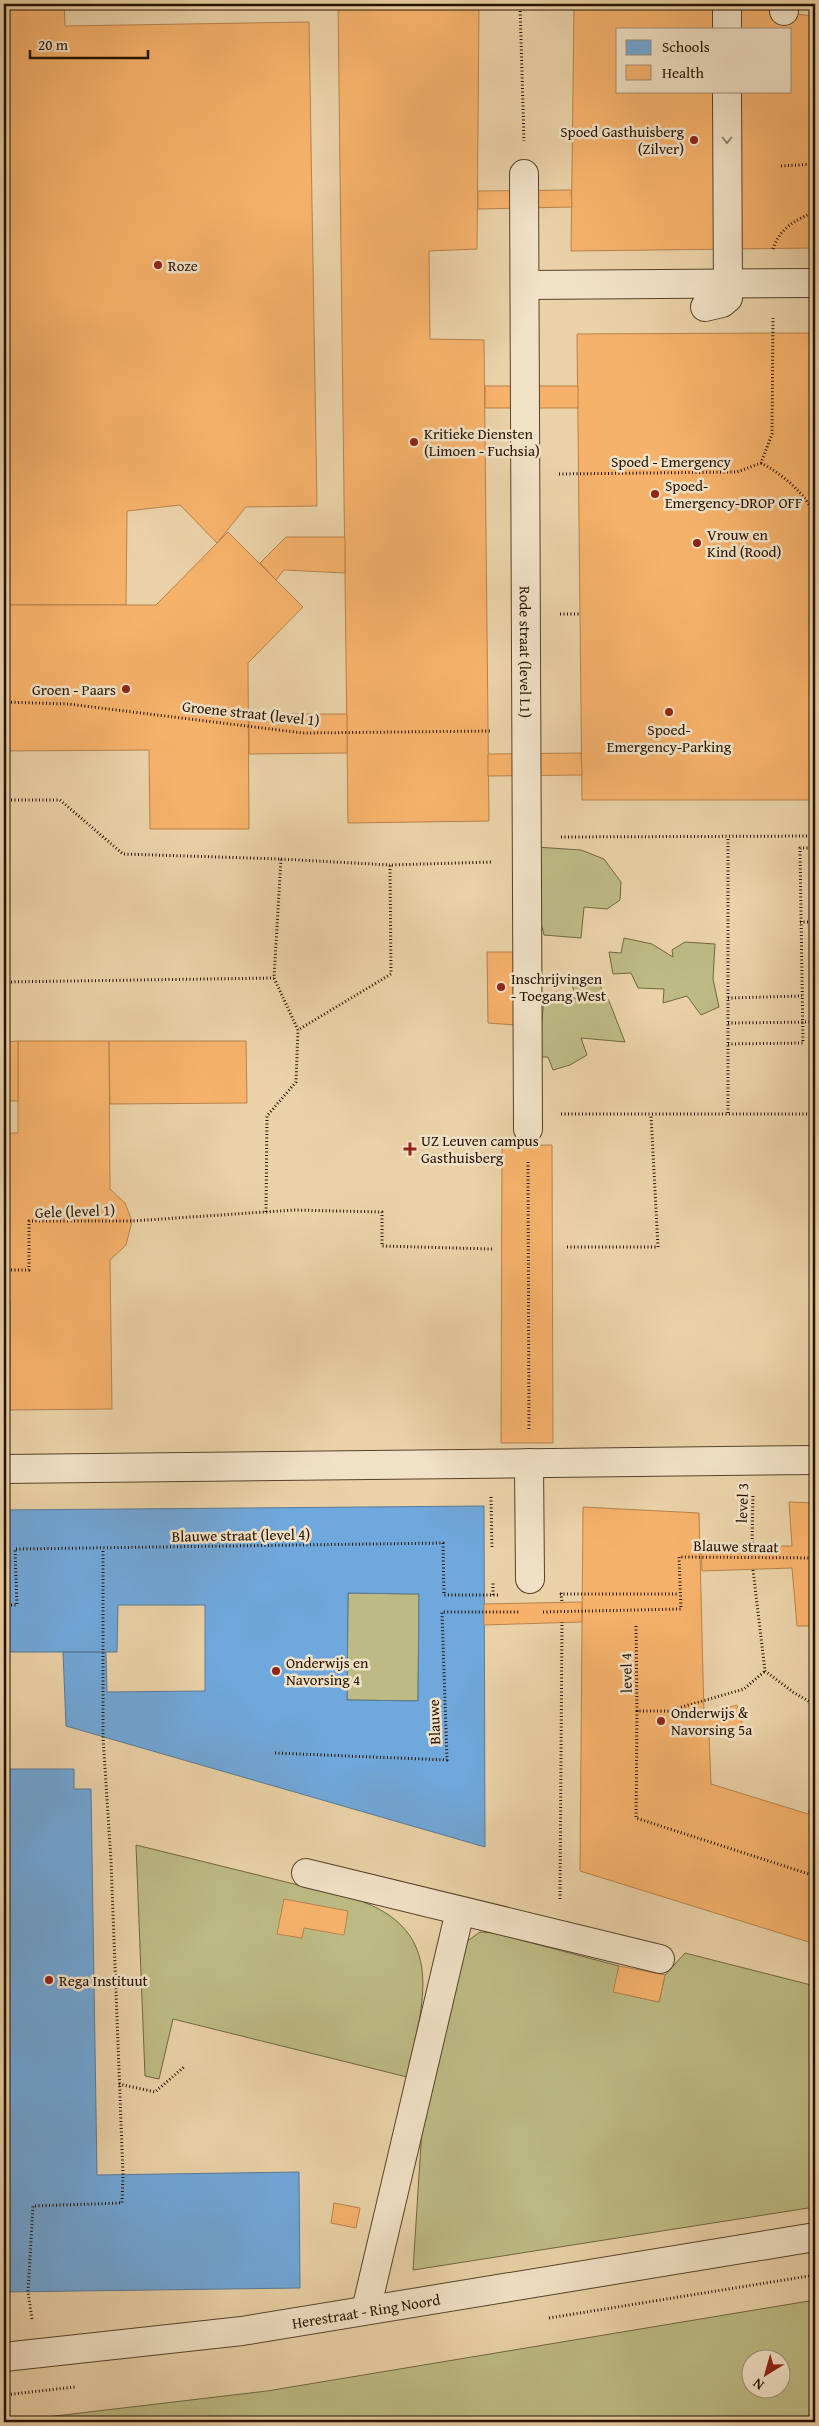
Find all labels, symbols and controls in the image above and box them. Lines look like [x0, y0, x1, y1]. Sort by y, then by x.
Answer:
scale bar [30, 28, 148, 60]
legend [616, 28, 792, 92]
text: 20 m [38, 34, 69, 55]
text: Schools [662, 36, 710, 57]
text: Health [662, 62, 705, 83]
place label: Spoed Gasthuisberg (Zilver) [560, 121, 685, 159]
marker: Spoed Gasthuisberg (Zilver) [688, 134, 700, 146]
one-way arrow [722, 136, 732, 144]
place label: Roze [168, 255, 198, 276]
marker: Roze [152, 259, 164, 271]
place label: Kritieke Diensten (Limoen - Fuchsia) [424, 423, 540, 461]
marker: Kritieke Diensten (Limoen - Fuchsia) [408, 436, 420, 448]
street label: Spoed - Emergency [611, 451, 732, 472]
place label: Spoed- Emergency-DROP OFF [665, 475, 802, 513]
marker: Spoed- Emergency-DROP OFF [649, 488, 661, 500]
place label: Vrouw en Kind (Rood) [707, 524, 781, 562]
marker: Vrouw en Kind (Rood) [691, 537, 703, 549]
street label: Rode straat (level L1) [515, 586, 537, 718]
place label: Groen - Paars [32, 679, 116, 700]
marker: Groen - Paars [120, 683, 132, 695]
street label: Groene straat (level 1) [181, 695, 321, 731]
marker: Spoed- Emergency-Parking [663, 706, 675, 718]
place label: Spoed- Emergency-Parking [607, 719, 732, 757]
place label: Inschrijvingen - Toegang West [511, 968, 607, 1006]
marker: Inschrijvingen - Toegang West [495, 981, 507, 993]
place label: UZ Leuven campus Gasthuisberg [421, 1130, 539, 1168]
marker: UZ Leuven campus Gasthuisberg [403, 1142, 417, 1156]
street label: Gele (level 1) [35, 1199, 115, 1223]
street label: level 3 [731, 1483, 753, 1523]
street label: Blauwe straat (level 4) [172, 1523, 310, 1547]
street label: Blauwe straat [693, 1535, 780, 1557]
place label: Onderwijs en Navorsing 4 [286, 1652, 369, 1690]
street label: level 4 [615, 1653, 637, 1693]
marker: Onderwijs en Navorsing 4 [270, 1665, 282, 1677]
street label: Blauwe [423, 1699, 445, 1745]
place label: Onderwijs & Navorsing 5a [671, 1702, 752, 1740]
marker: Onderwijs & Navorsing 5a [655, 1715, 667, 1727]
place label: Rega Instituut [59, 1970, 149, 1991]
marker: Rega Instituut [43, 1974, 55, 1986]
street label: Herestraat - Ring Noord [290, 2288, 442, 2333]
north arrow [742, 2348, 792, 2398]
text: N [748, 2373, 768, 2395]

